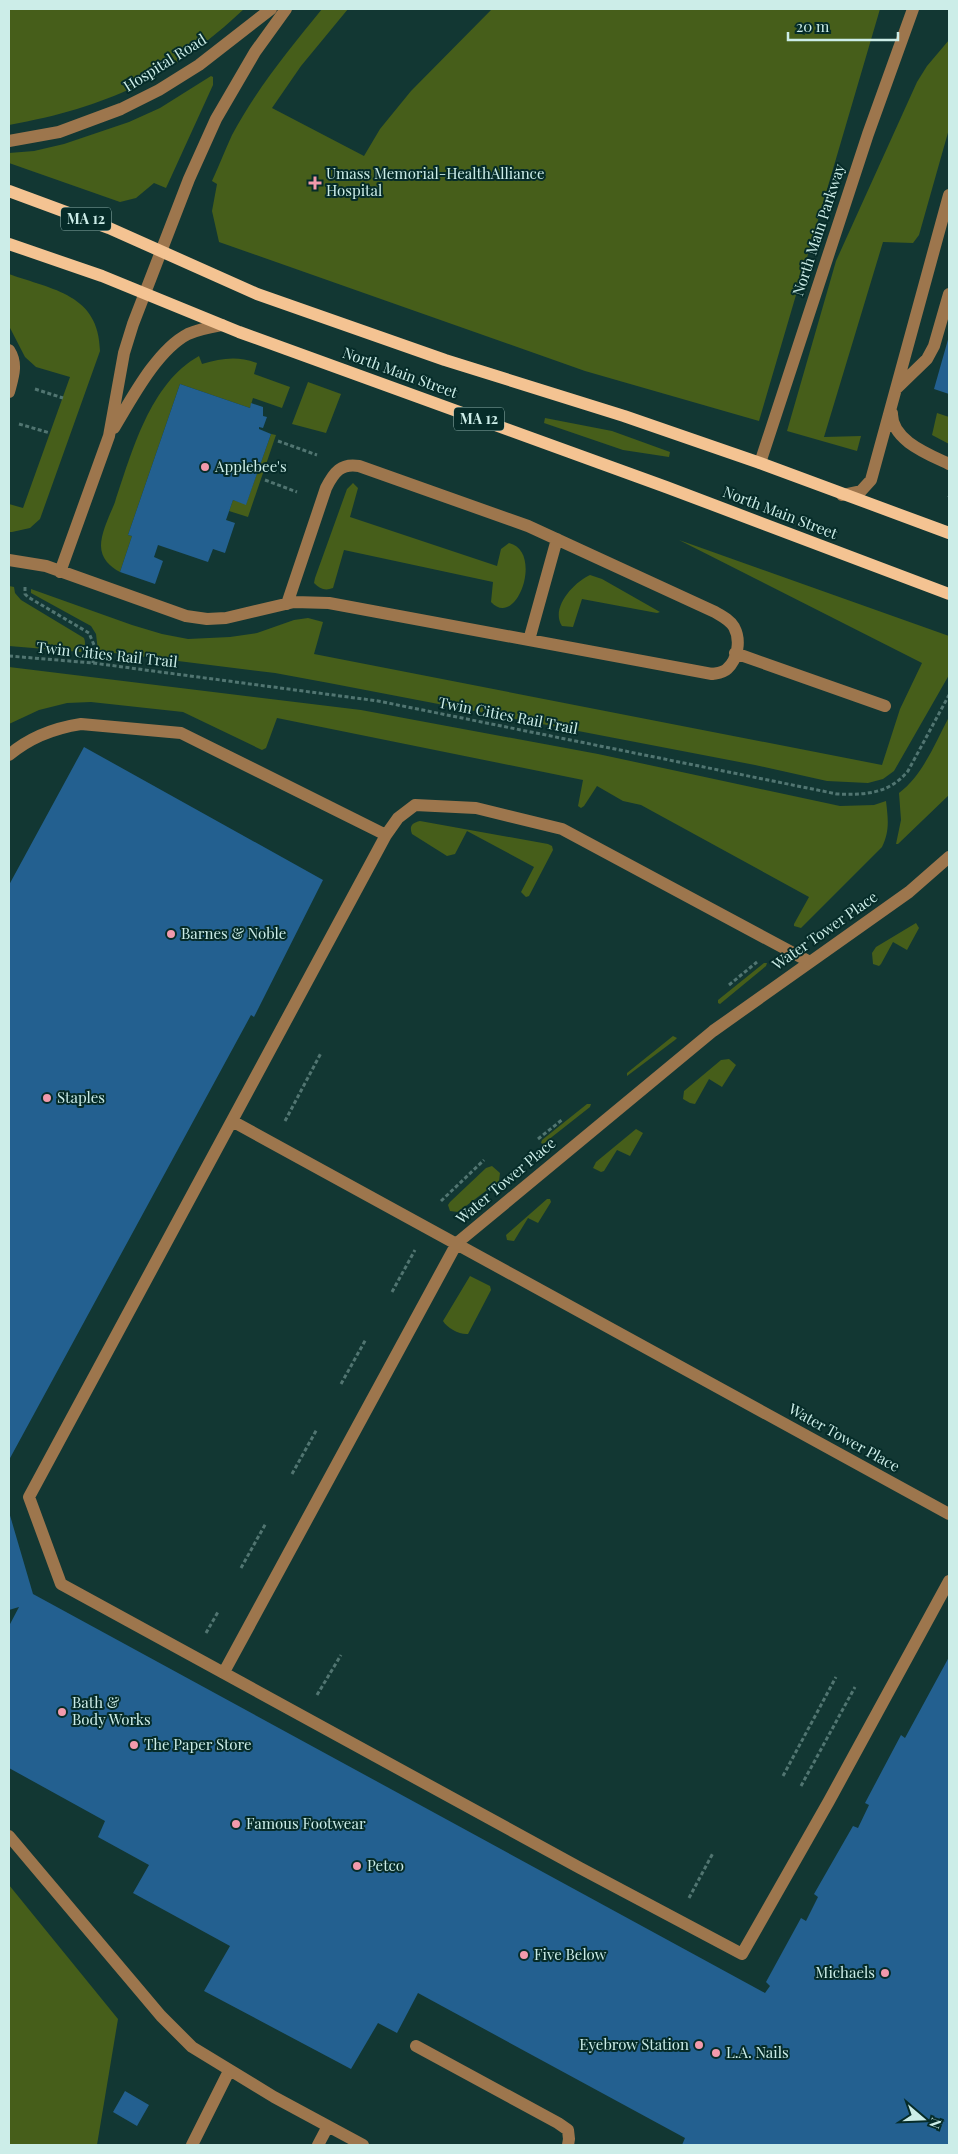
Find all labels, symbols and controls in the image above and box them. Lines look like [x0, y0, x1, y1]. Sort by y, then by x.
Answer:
scale bar [788, 10, 898, 42]
text: 20 m [796, 16, 830, 36]
street label: Hospital Road [119, 29, 210, 96]
street label: North Main Parkway [787, 161, 849, 298]
place label: Umass Memorial-HealthAlliance Hospital [326, 163, 544, 200]
marker: Umass Memorial-HealthAlliance Hospital [308, 176, 322, 190]
road number: MA 12 [61, 208, 111, 230]
street label: North Main Street [340, 342, 461, 402]
road number: MA 12 [454, 408, 504, 430]
place label: Applebee's [214, 456, 287, 476]
marker: Applebee's [199, 461, 211, 473]
street label: North Main Street [720, 481, 841, 543]
street label: Twin Cities Rail Trail [36, 637, 179, 671]
street label: Twin Cities Rail Trail [437, 692, 580, 738]
street label: Water Tower Place [767, 886, 881, 975]
place label: Barnes & Noble [181, 923, 286, 943]
marker: Barnes & Noble [165, 928, 177, 940]
place label: Staples [57, 1087, 105, 1107]
marker: Staples [41, 1092, 53, 1104]
street label: Water Tower Place [451, 1133, 559, 1228]
street label: Water Tower Place [784, 1398, 904, 1476]
place label: Bath & Body Works [72, 1692, 151, 1729]
marker: Bath & Body Works [56, 1706, 68, 1718]
place label: The Paper Store [144, 1734, 252, 1754]
marker: The Paper Store [128, 1739, 140, 1751]
place label: Famous Footwear [246, 1813, 366, 1833]
marker: Famous Footwear [230, 1818, 242, 1830]
place label: Petco [367, 1855, 404, 1875]
marker: Petco [351, 1860, 363, 1872]
place label: Five Below [534, 1944, 607, 1964]
marker: Five Below [518, 1949, 530, 1961]
place label: Michaels [815, 1962, 875, 1982]
marker: Michaels [879, 1967, 891, 1979]
place label: Eyebrow Station [579, 2034, 689, 2054]
marker: Eyebrow Station [693, 2039, 705, 2051]
place label: L.A. Nails [726, 2042, 789, 2062]
marker: L.A. Nails [710, 2047, 722, 2059]
north arrow [898, 2094, 948, 2144]
text: N [925, 2116, 946, 2131]

